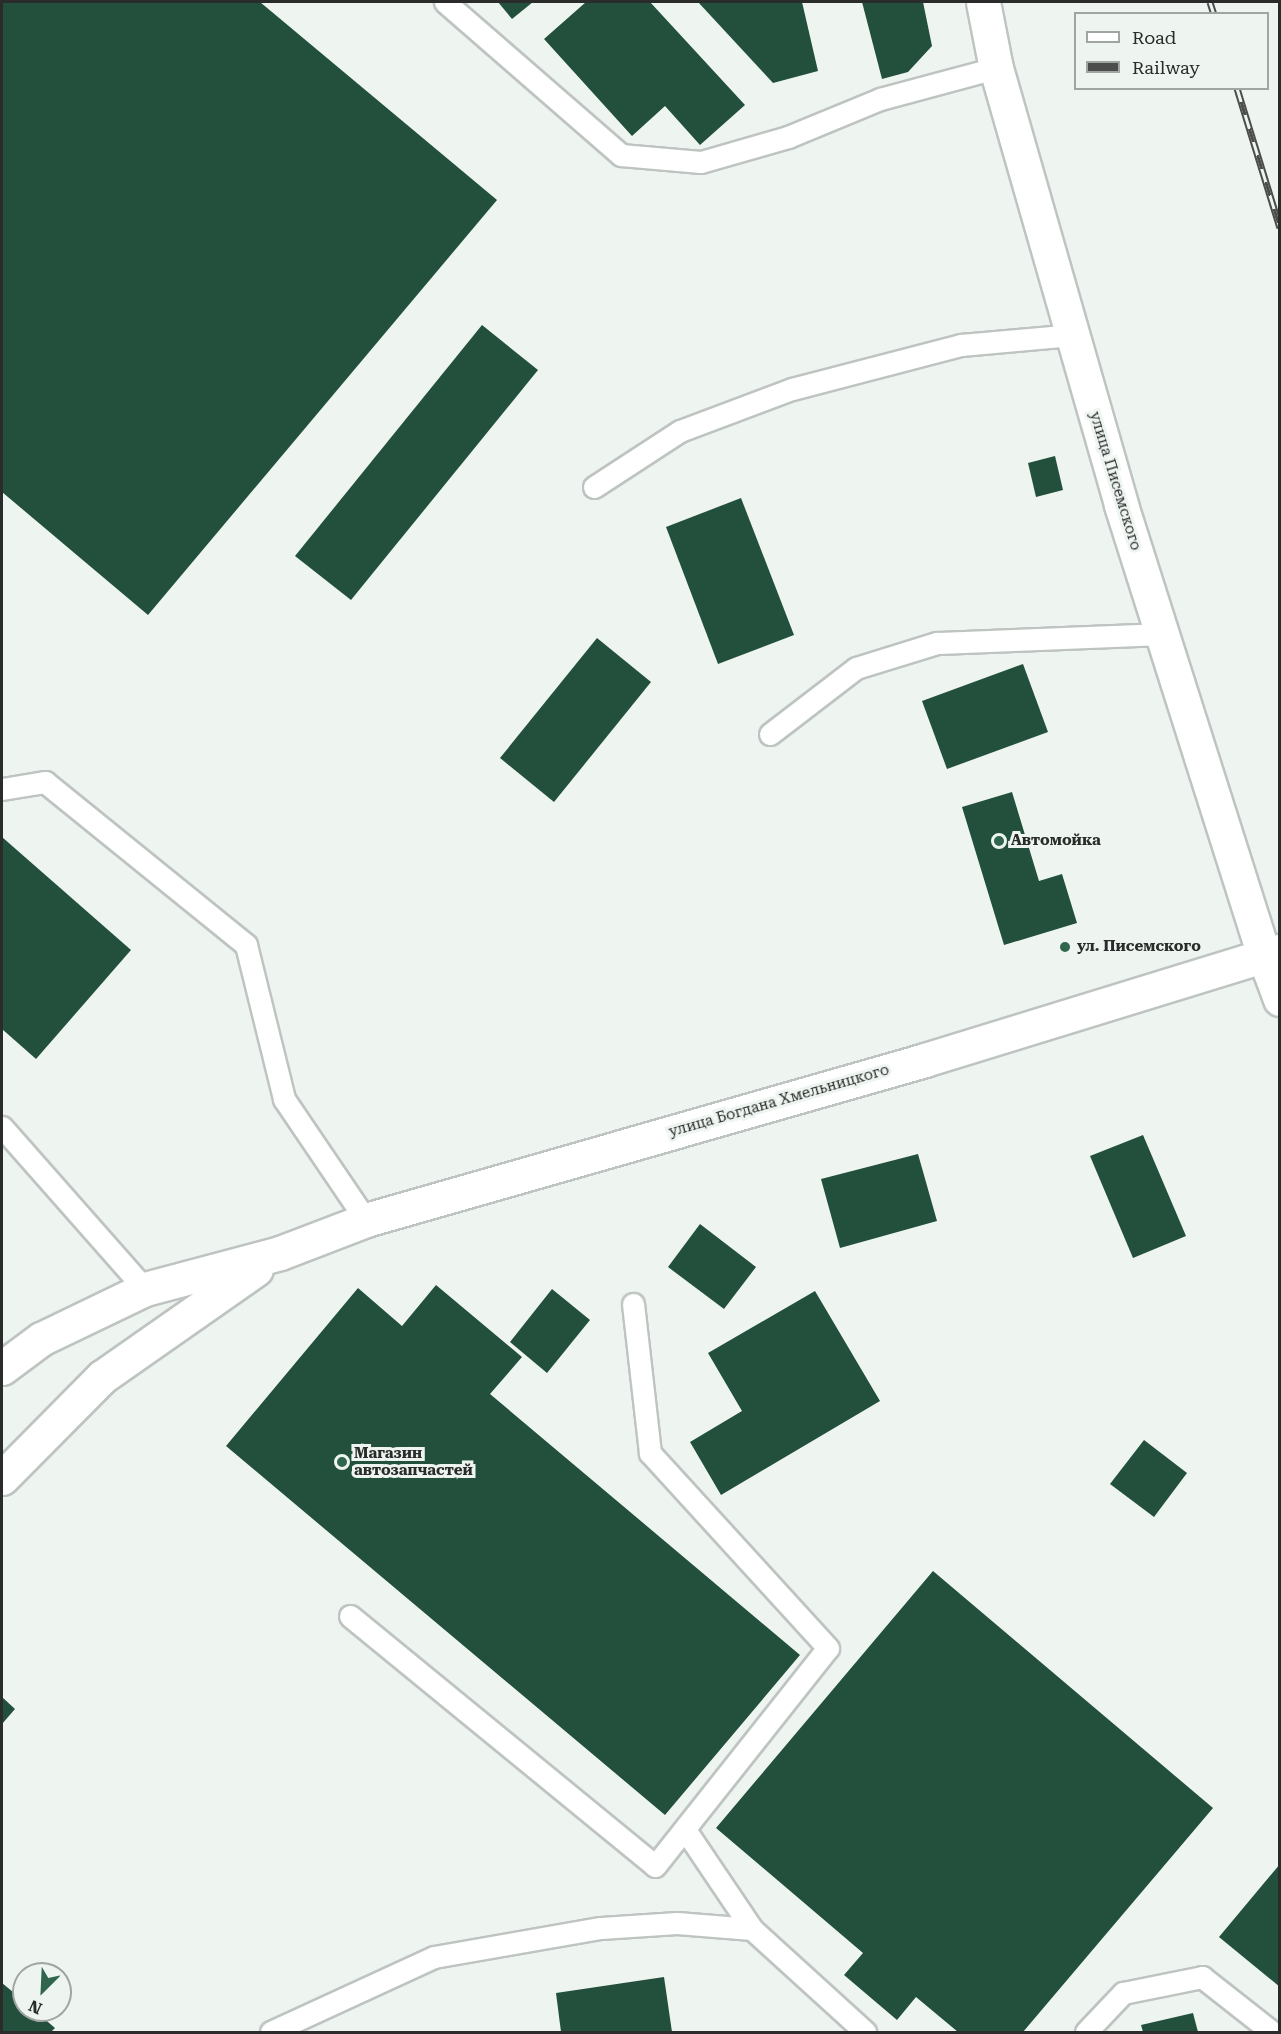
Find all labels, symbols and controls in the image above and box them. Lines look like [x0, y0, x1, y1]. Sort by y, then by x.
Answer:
legend [1074, 12, 1269, 90]
text: Road [1132, 27, 1176, 48]
text: Railway [1132, 57, 1200, 78]
street label: улица Писемского [1085, 409, 1145, 553]
place label: Автомойка [1011, 832, 1101, 850]
marker: Автомойка [992, 834, 1006, 848]
place label: ул. Писемского [1077, 938, 1201, 956]
marker: ул. Писемского [1058, 940, 1072, 954]
street label: улица Богдана Хмельницкого [667, 1061, 891, 1141]
place label: Магазин автозапчастей [354, 1444, 473, 1479]
marker: Магазин автозапчастей [335, 1455, 349, 1469]
north arrow [12, 1962, 72, 2022]
text: N [26, 1996, 45, 2018]

